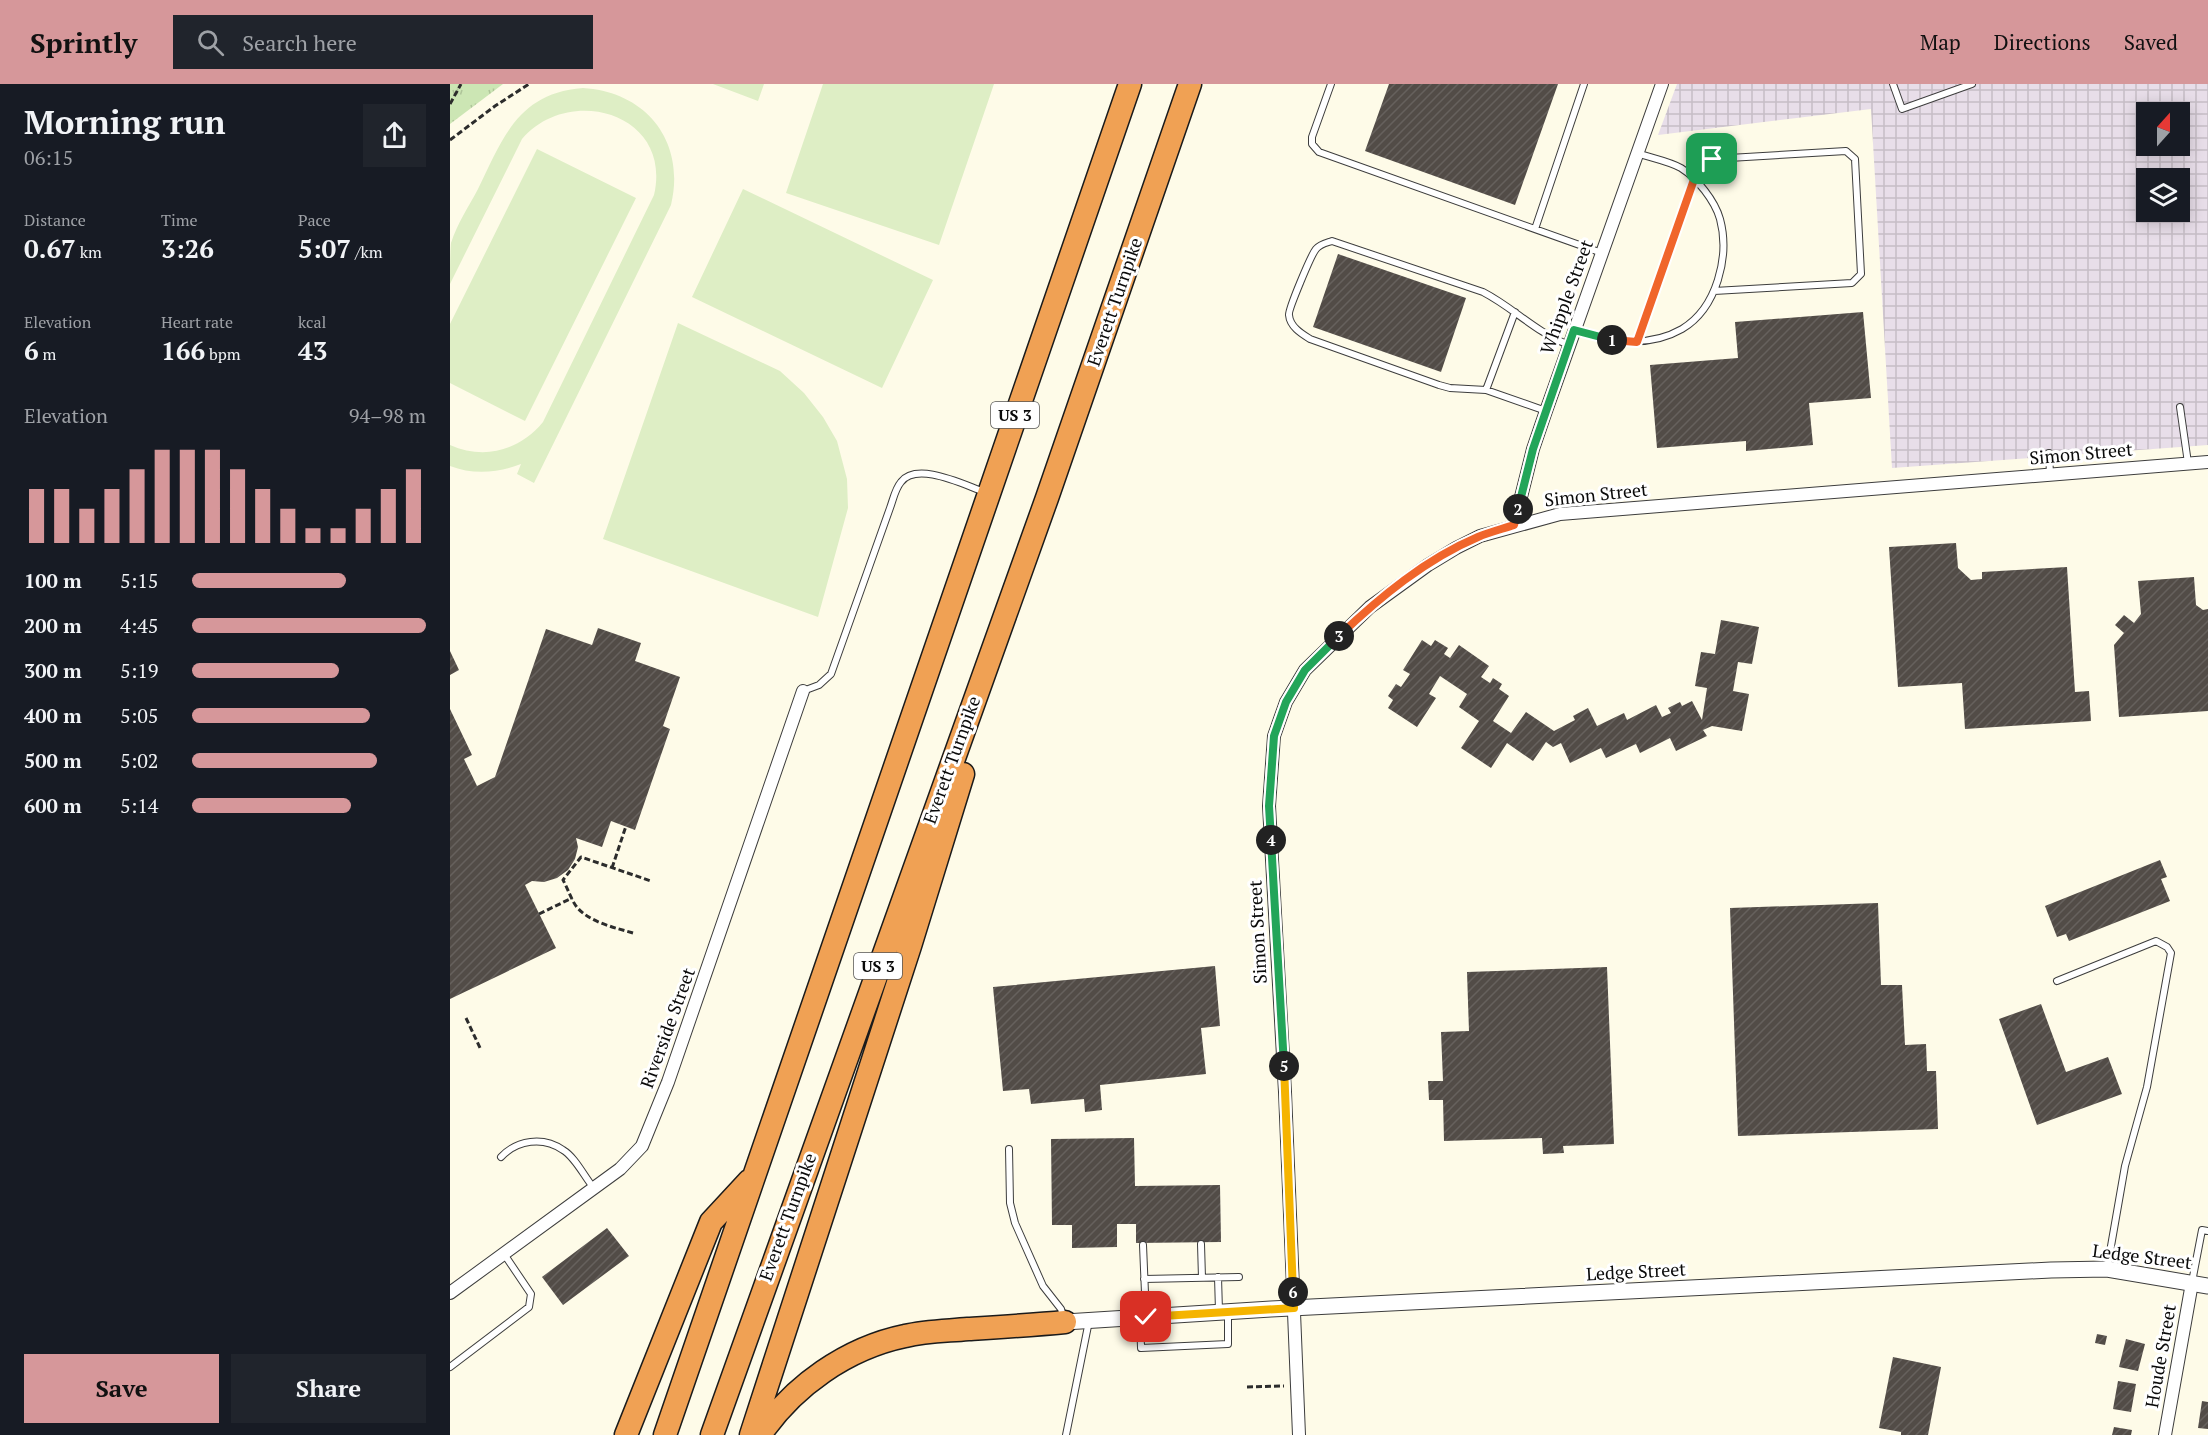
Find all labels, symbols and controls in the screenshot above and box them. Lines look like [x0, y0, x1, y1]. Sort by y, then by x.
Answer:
search box [173, 15, 593, 69]
text: Sprintly [30, 24, 137, 61]
icon: search [194, 26, 227, 59]
text: Search here [242, 28, 357, 57]
text: Map [1920, 28, 1961, 56]
text: Directions [1994, 28, 2091, 56]
text: Saved [2124, 28, 2178, 56]
text: Morning run [24, 100, 226, 143]
north arrow [2136, 102, 2190, 156]
map controls [2136, 102, 2190, 222]
button: share [363, 104, 426, 167]
pin [1686, 133, 1737, 184]
icon: arrive [1695, 142, 1728, 175]
text: 06:15 [24, 144, 73, 171]
button: layers [2136, 168, 2190, 222]
text: Distance [24, 209, 86, 231]
text: Time [161, 209, 198, 231]
text: Pace [298, 209, 331, 231]
text: 0.67 [24, 231, 76, 265]
text: 3:26 [161, 231, 214, 265]
text: 5:07 [298, 231, 351, 265]
street label: Everett Turnpike [1081, 234, 1147, 369]
street label: Whipple Street [1534, 236, 1598, 357]
text: km [76, 241, 102, 263]
text: /km [351, 241, 382, 263]
text: Elevation [24, 311, 91, 333]
text: Heart rate [161, 311, 233, 333]
text: kcal [298, 311, 326, 333]
pin: 1 [1597, 325, 1627, 355]
text: 1 [1607, 329, 1617, 351]
text: 6 [24, 333, 39, 367]
text: 166 [161, 333, 205, 367]
text: 43 [298, 333, 327, 367]
text: m [39, 343, 56, 365]
text: bpm [205, 343, 241, 365]
text: Elevation [24, 402, 108, 429]
text: 94–98 m [349, 402, 426, 429]
road number: US 3 [991, 402, 1039, 428]
street label: Simon Street [2028, 437, 2134, 469]
street label: Simon Street [1543, 477, 1649, 511]
pin: 2 [1503, 494, 1533, 524]
text: 2 [1513, 498, 1523, 520]
text: 100 m [24, 567, 82, 594]
text: 5:15 [120, 567, 159, 594]
text: 200 m [24, 612, 82, 639]
text: 4:45 [120, 612, 159, 639]
pin: 3 [1324, 621, 1354, 651]
text: 3 [1334, 625, 1344, 647]
text: 300 m [24, 657, 82, 684]
text: 5:19 [120, 657, 159, 684]
street label: Everett Turnpike [917, 692, 985, 827]
text: 400 m [24, 702, 82, 729]
text: 5:05 [120, 702, 159, 729]
text: 500 m [24, 747, 82, 774]
text: 5:02 [120, 747, 159, 774]
text: 600 m [24, 792, 82, 819]
text: 5:14 [120, 792, 159, 819]
pin: 4 [1256, 825, 1286, 855]
text: 4 [1266, 829, 1276, 851]
street label: Simon Street [1242, 879, 1272, 984]
road number: US 3 [854, 953, 902, 979]
street label: Riverside Street [634, 964, 700, 1091]
pin: 5 [1269, 1051, 1299, 1081]
text: 5 [1279, 1055, 1289, 1077]
street label: Everett Turnpike [753, 1149, 821, 1284]
street label: Ledge Street [2091, 1238, 2193, 1274]
street label: Ledge Street [1585, 1256, 1687, 1286]
pin: 6 [1278, 1277, 1308, 1307]
text: 6 [1288, 1281, 1298, 1303]
pin [1120, 1291, 1171, 1342]
icon: check [1129, 1300, 1162, 1333]
street label: Houde Street [2139, 1302, 2181, 1410]
button: Save [24, 1354, 219, 1423]
button: Share [231, 1354, 426, 1423]

